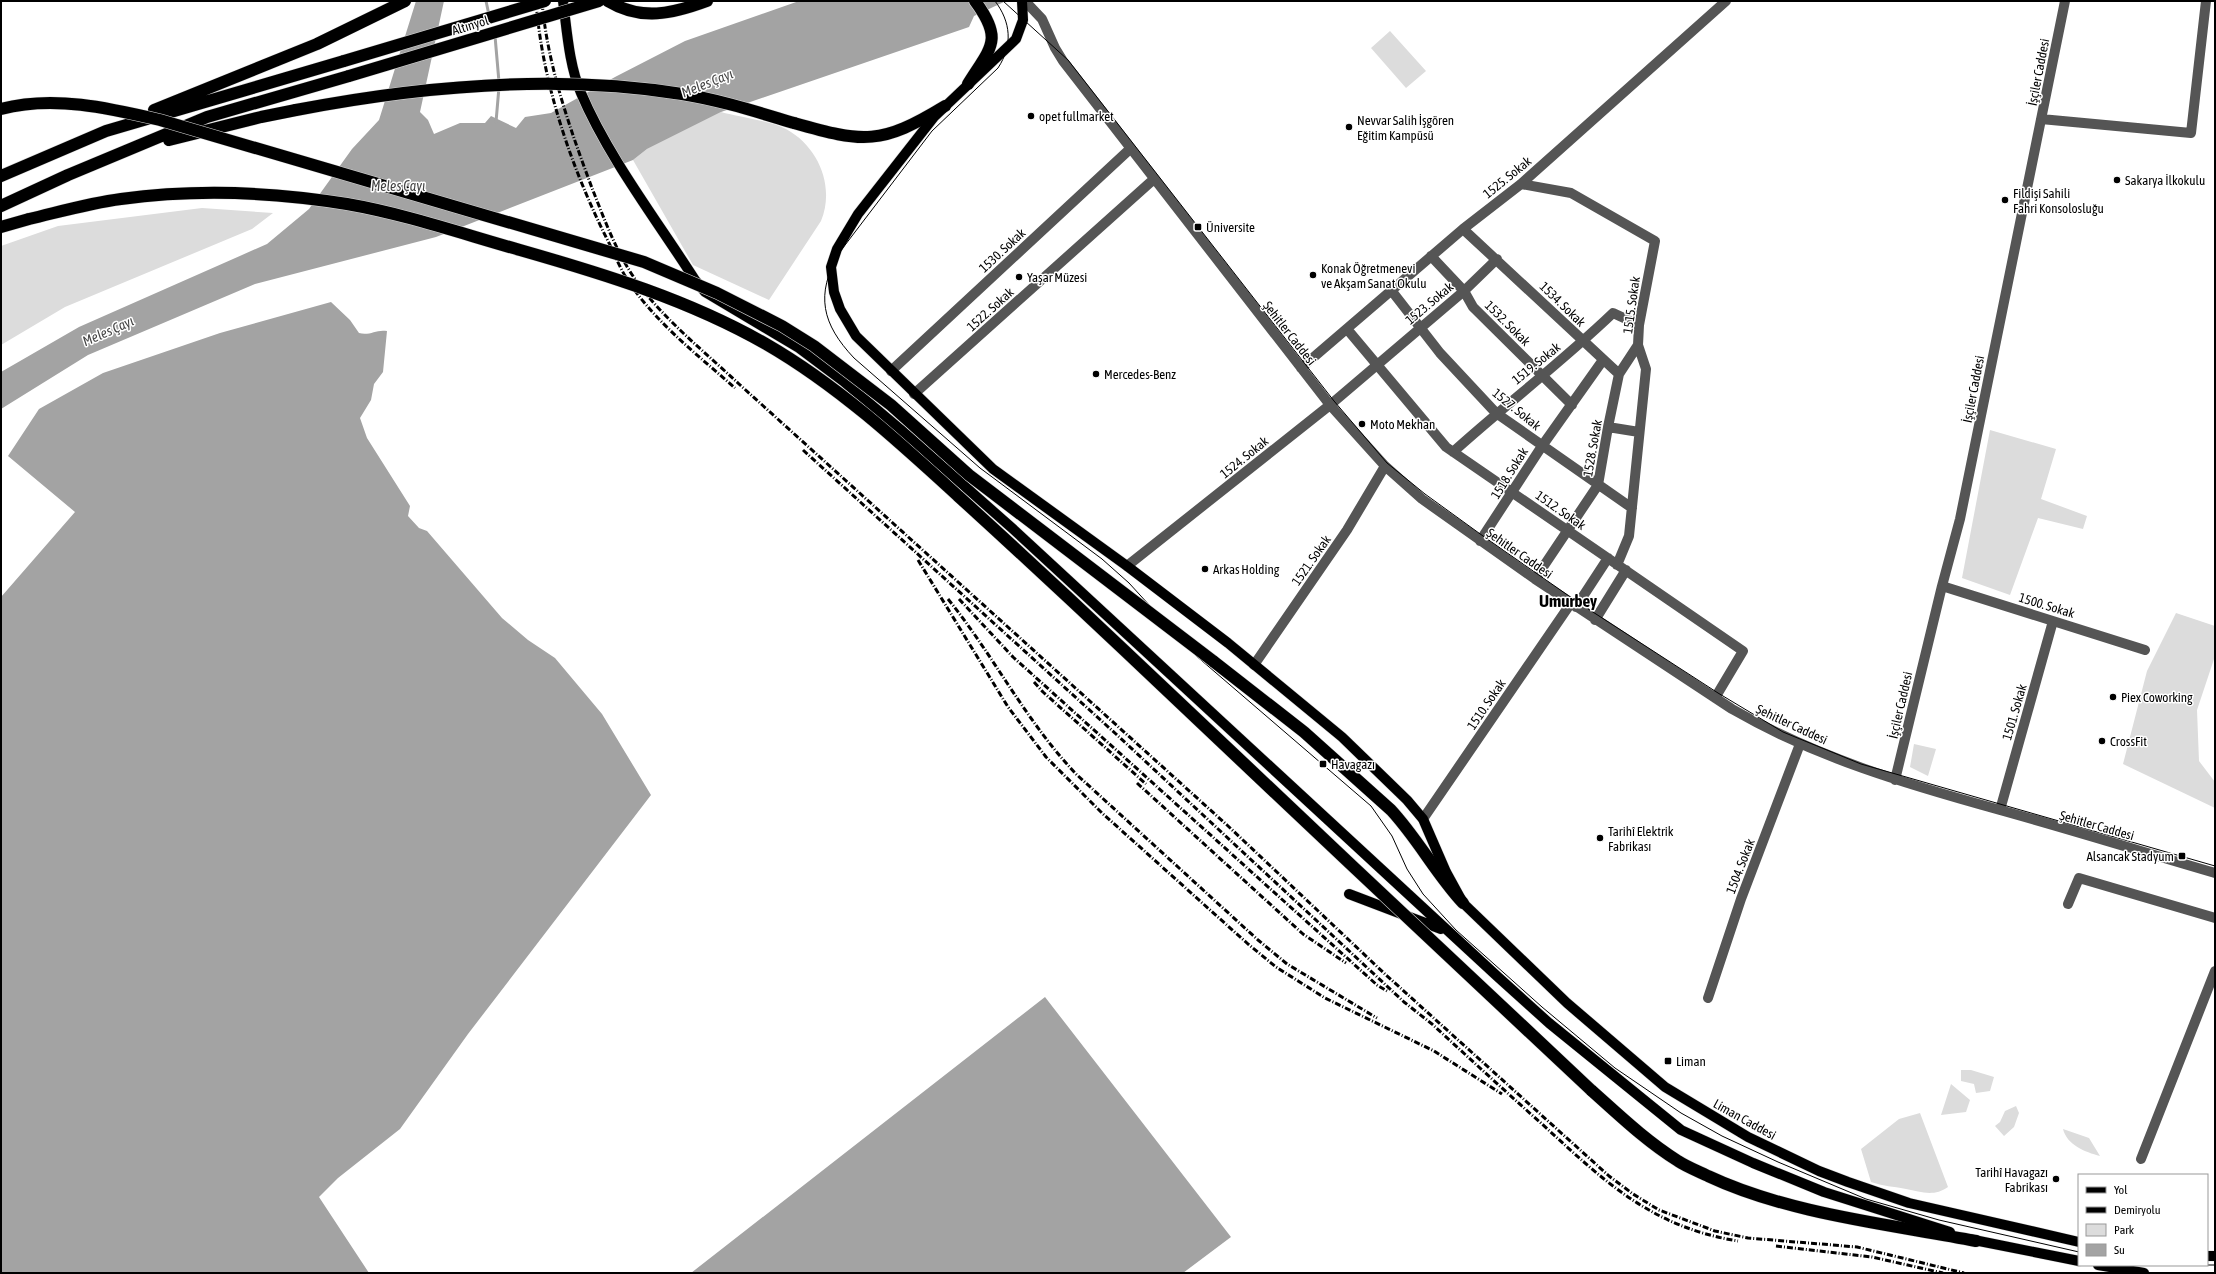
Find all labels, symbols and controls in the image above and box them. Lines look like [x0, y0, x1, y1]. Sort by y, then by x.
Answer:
street label: Altınyol [450, 13, 491, 38]
street label: İşçiler Caddesi [2025, 37, 2052, 107]
water label: Meles Çayı [679, 65, 735, 101]
place label: opet fullmarket [1039, 109, 1114, 124]
marker: opet fullmarket [1026, 111, 1036, 121]
place label: Nevvar Salih İşgören Eğitim Kampüsü [1357, 113, 1454, 143]
marker: Nevvar Salih İşgören Eğitim Kampüsü [1344, 122, 1354, 132]
street label: 1525. Sokak [1480, 153, 1535, 201]
place label: Sakarya İlkokulu [2125, 173, 2205, 188]
marker: Sakarya İlkokulu [2112, 175, 2122, 185]
water label: Meles Çayı [371, 178, 425, 194]
place label: Fildişi Sahili Fahri Konsolosluğu [2013, 186, 2104, 216]
marker: Fildişi Sahili Fahri Konsolosluğu [2000, 195, 2010, 205]
place label: Üniversite [1206, 220, 1255, 235]
marker: Üniversite [1193, 222, 1203, 232]
street label: 1530. Sokak [976, 225, 1029, 275]
place label: Konak Öğretmenevi ve Akşam Sanat Okulu [1321, 261, 1426, 291]
place label: Yaşar Müzesi [1027, 270, 1087, 285]
marker: Konak Öğretmenevi ve Akşam Sanat Okulu [1308, 270, 1318, 280]
marker: Yaşar Müzesi [1014, 272, 1024, 282]
street label: 1515. Sokak [1620, 275, 1643, 335]
street label: 1523. Sokak [1402, 279, 1456, 328]
street label: 1534. Sokak [1537, 279, 1589, 330]
street label: 1522. Sokak [964, 284, 1017, 334]
street label: Şehitler Caddesi [1260, 298, 1319, 368]
street label: 1532. Sokak [1482, 298, 1534, 349]
water label: Meles Çayı [80, 313, 136, 349]
street label: 1519. Sokak [1509, 339, 1564, 387]
street label: İşçiler Caddesi [1960, 354, 1987, 424]
place label: Mercedes-Benz [1104, 367, 1176, 382]
marker: Mercedes-Benz [1091, 369, 1101, 379]
street label: 1527. Sokak [1490, 385, 1544, 434]
place label: Moto Mekhan [1370, 417, 1435, 432]
street label: 1528. Sokak [1580, 418, 1605, 478]
marker: Moto Mekhan [1357, 419, 1367, 429]
street label: 1524. Sokak [1217, 433, 1272, 481]
street label: 1518. Sokak [1488, 445, 1531, 502]
street label: 1512. Sokak [1533, 488, 1589, 533]
street label: Şehitler Caddesi [1484, 525, 1556, 582]
street label: 1521. Sokak [1289, 532, 1334, 588]
place label: Arkas Holding [1213, 562, 1280, 577]
marker: Arkas Holding [1200, 564, 1210, 574]
street label: 1500. Sokak [2017, 590, 2077, 621]
district label: Umurbey [1539, 591, 1597, 611]
street label: İşçiler Caddesi [1886, 670, 1915, 740]
street label: 1510. Sokak [1464, 676, 1509, 732]
street label: 1501. Sokak [1999, 682, 2030, 742]
place label: Piex Coworking [2121, 690, 2193, 705]
marker: Piex Coworking [2108, 692, 2118, 702]
street label: Şehitler Caddesi [1754, 701, 1830, 748]
place label: CrossFit [2110, 734, 2147, 749]
marker: CrossFit [2097, 736, 2107, 746]
place label: Havagazı [1331, 757, 1375, 772]
marker: Havagazı [1318, 759, 1328, 769]
street label: Şehitler Caddesi [2058, 808, 2136, 843]
place label: Tarihî Elektrik Fabrikası [1608, 824, 1674, 854]
marker: Tarihî Elektrik Fabrikası [1595, 833, 1605, 843]
street label: 1504. Sokak [1723, 836, 1758, 896]
place label: Alsancak Stadyum [2086, 849, 2174, 864]
marker: Alsancak Stadyum [2177, 851, 2187, 861]
place label: Liman [1676, 1054, 1706, 1069]
marker: Liman [1663, 1056, 1673, 1066]
street label: Liman Caddesi [1711, 1096, 1779, 1143]
place label: Tarihî Havagazı Fabrikası [1975, 1165, 2048, 1195]
marker: Tarihî Havagazı Fabrikası [2051, 1174, 2061, 1184]
legend [2078, 1174, 2208, 1266]
text: Yol [2114, 1183, 2128, 1197]
text: Demiryolu [2114, 1203, 2161, 1217]
text: Park [2114, 1223, 2135, 1237]
text: Su [2114, 1243, 2125, 1257]

